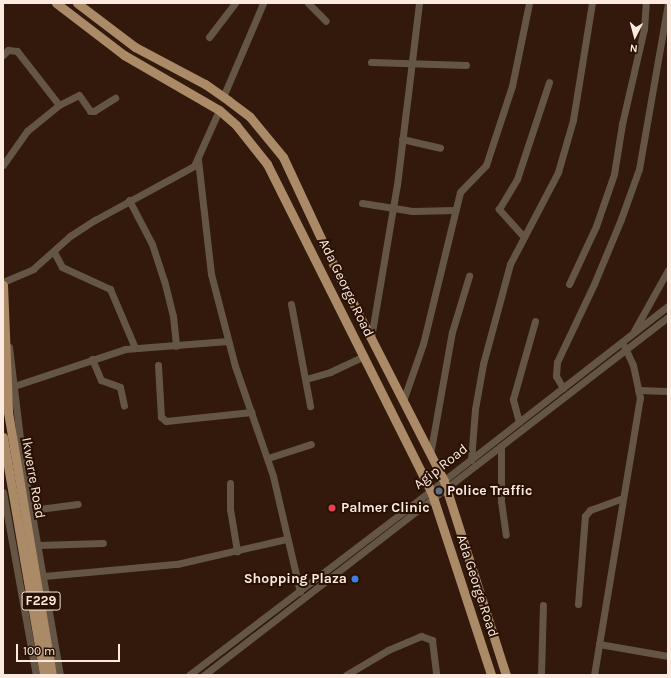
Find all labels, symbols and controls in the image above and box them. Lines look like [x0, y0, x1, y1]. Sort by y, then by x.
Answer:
north arrow [615, 16, 655, 56]
text: N [629, 42, 638, 55]
street label: Ada George Road [315, 236, 377, 340]
street label: Ikwerre Road [18, 436, 48, 520]
street label: Agip Road [411, 441, 471, 493]
place label: Police Traffic [447, 483, 533, 499]
marker: Police Traffic [434, 486, 444, 496]
place label: Palmer Clinic [341, 500, 430, 516]
marker: Palmer Clinic [326, 502, 338, 514]
street label: Ada George Road [453, 533, 501, 639]
place label: Shopping Plaza [244, 571, 347, 587]
marker: Shopping Plaza [350, 574, 360, 584]
road number: F229 [21, 590, 61, 612]
scale bar [18, 636, 122, 662]
text: 100 m [23, 644, 55, 658]

